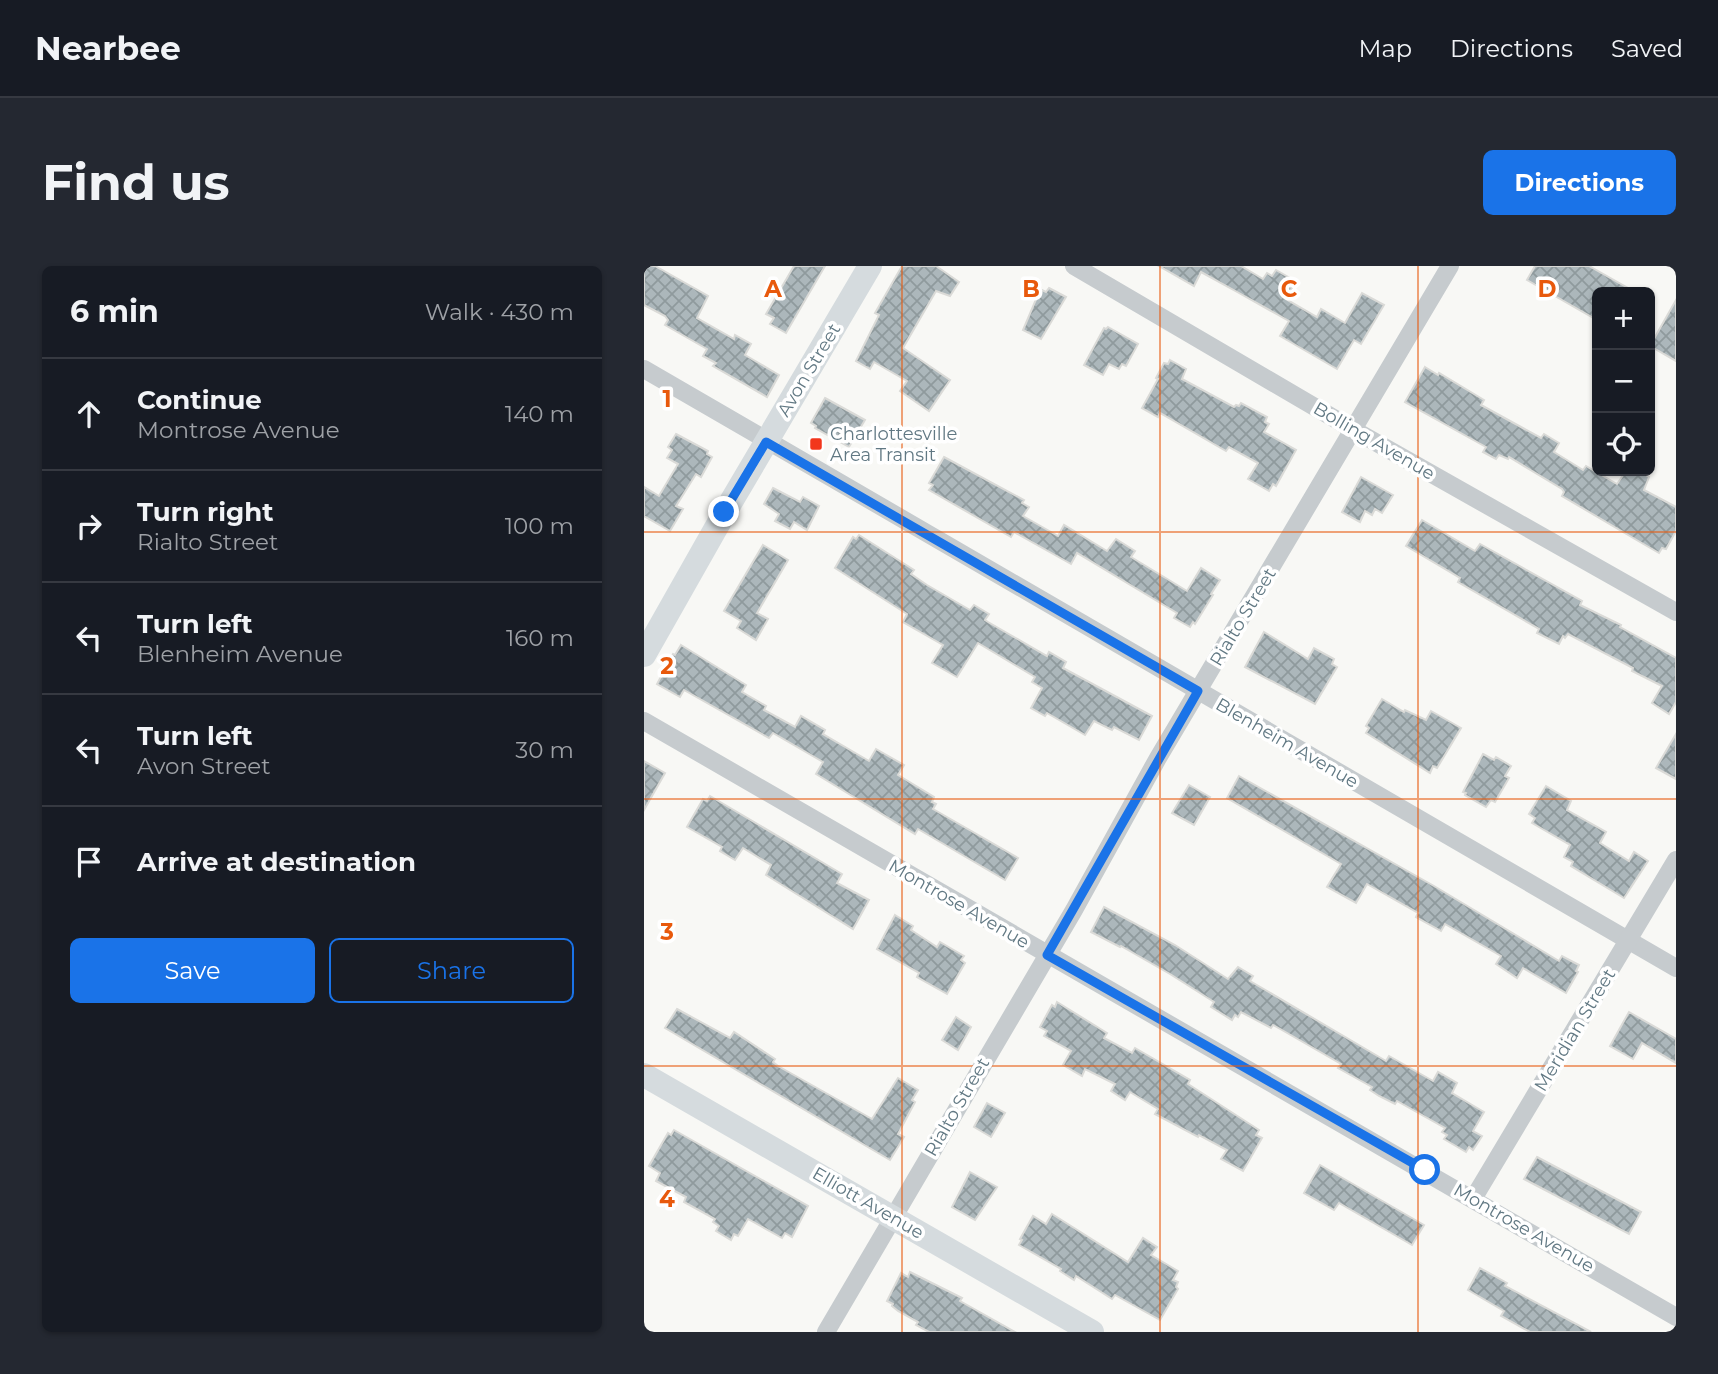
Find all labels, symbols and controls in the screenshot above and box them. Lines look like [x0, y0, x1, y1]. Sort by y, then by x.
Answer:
text: Nearbee [35, 28, 181, 68]
text: Map [1359, 34, 1412, 63]
text: Directions [1450, 34, 1573, 63]
text: Saved [1611, 34, 1683, 63]
button: Directions [1483, 150, 1676, 215]
text: Find us [42, 153, 230, 212]
text: A [763, 275, 782, 303]
text: B [1022, 275, 1040, 303]
text: C [1281, 275, 1298, 303]
text: D [1538, 275, 1557, 303]
map controls [1592, 287, 1655, 476]
button: + [1592, 287, 1655, 350]
text: 6 min [70, 293, 159, 330]
text: Walk · 430 m [425, 298, 574, 326]
street label: Avon Street [773, 320, 845, 420]
button: − [1592, 350, 1655, 413]
text: Continue [137, 384, 262, 416]
text: 1 [662, 385, 672, 413]
icon: ahead [70, 395, 108, 433]
street label: Bolling Avenue [1309, 397, 1439, 485]
text: 140 m [505, 400, 574, 428]
button: locate [1592, 413, 1655, 476]
text: Montrose Avenue [137, 416, 340, 444]
place label: Charlottesville Area Transit [830, 423, 958, 466]
marker: Charlottesville Area Transit [808, 436, 824, 452]
text: Turn right [137, 496, 273, 528]
route end [708, 496, 739, 527]
icon: right [70, 507, 108, 545]
text: 100 m [505, 512, 574, 540]
text: Rialto Street [137, 528, 278, 556]
street label: Rialto Street [1205, 564, 1281, 670]
text: Turn left [137, 608, 253, 640]
icon: left [70, 619, 108, 657]
text: 160 m [506, 624, 574, 652]
text: Blenheim Avenue [137, 640, 343, 668]
text: 2 [660, 652, 674, 680]
street label: Blenheim Avenue [1212, 693, 1362, 793]
text: Turn left [137, 720, 253, 752]
icon: left [70, 731, 108, 769]
text: 30 m [515, 736, 574, 764]
text: Avon Street [137, 752, 271, 780]
icon: arrive [70, 843, 108, 881]
text: Arrive at destination [137, 846, 416, 878]
street label: Montrose Avenue [885, 855, 1033, 953]
text: 3 [659, 918, 674, 946]
button: Save [70, 938, 315, 1003]
button: Share [329, 938, 574, 1003]
street label: Meridian Street [1530, 965, 1620, 1095]
street label: Rialto Street [920, 1054, 994, 1160]
route start [1409, 1154, 1440, 1185]
street label: Elliott Avenue [808, 1162, 928, 1244]
street label: Montrose Avenue [1450, 1179, 1598, 1277]
text: 4 [659, 1185, 675, 1213]

